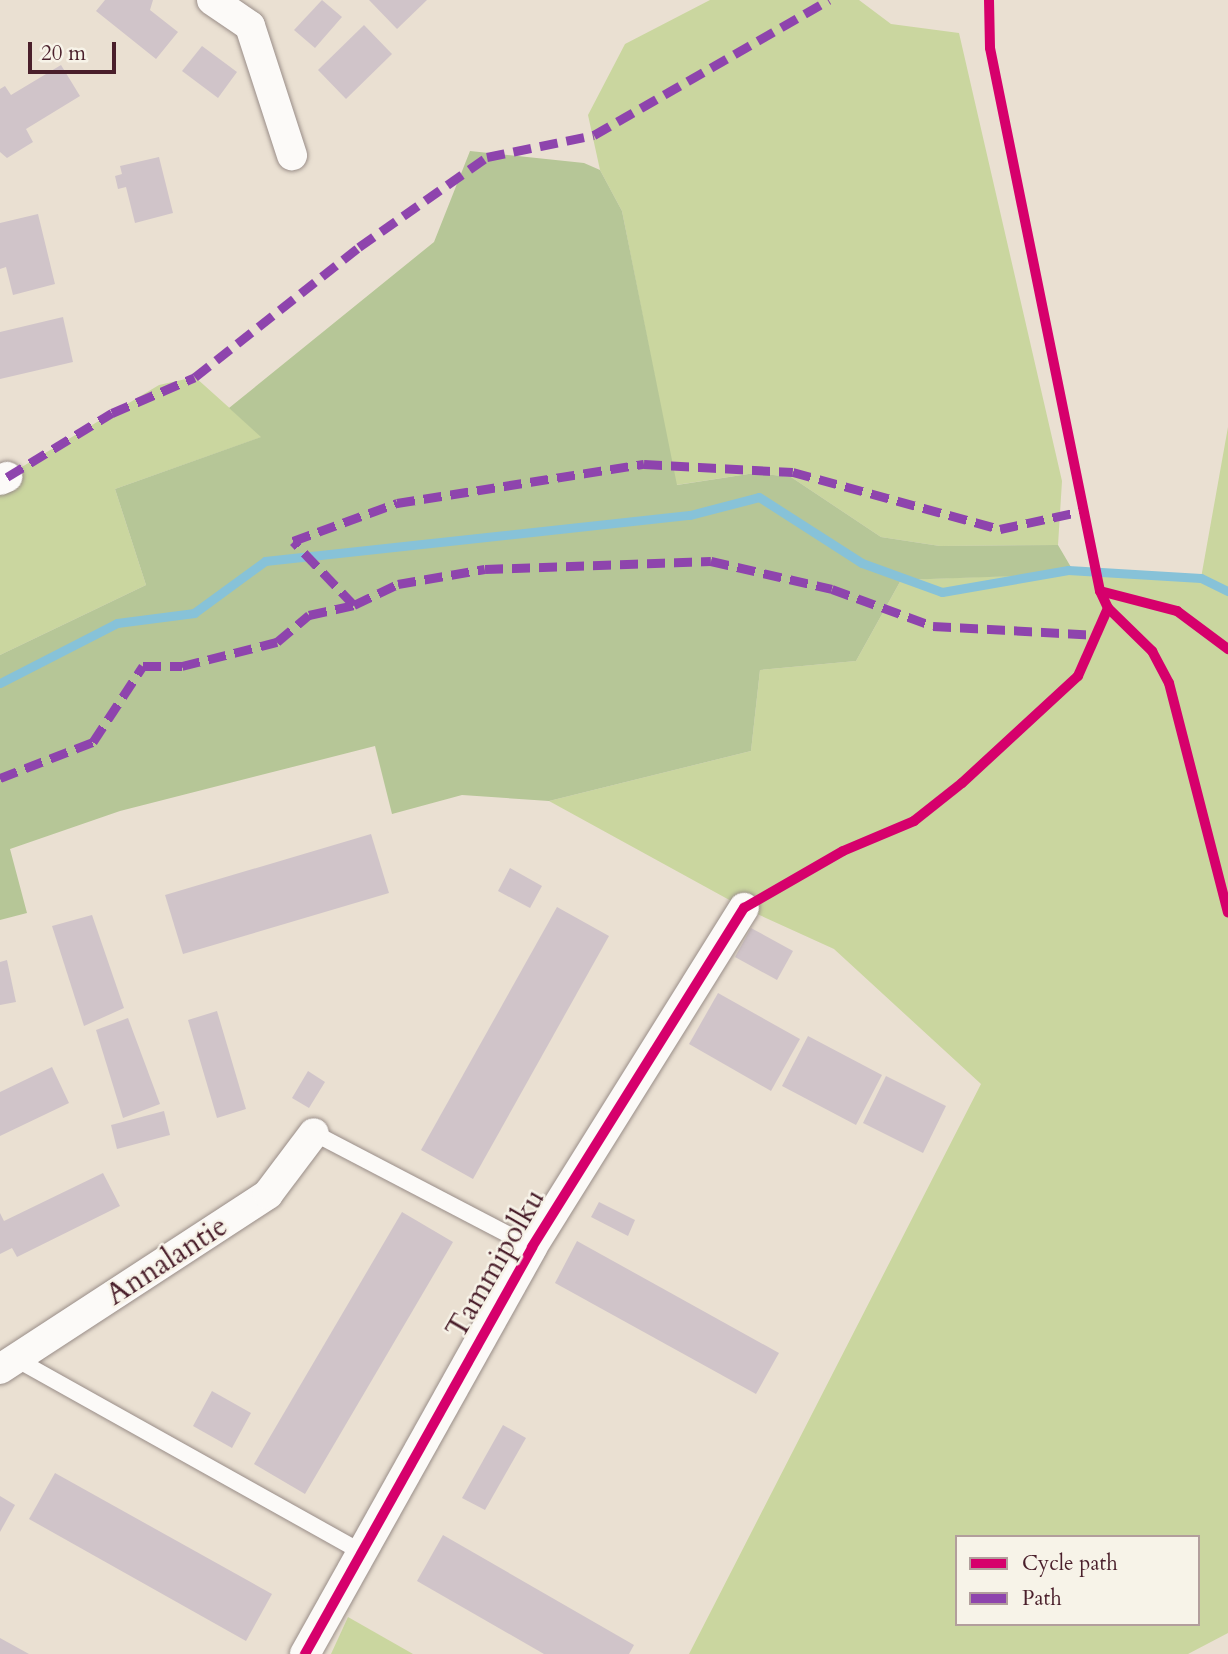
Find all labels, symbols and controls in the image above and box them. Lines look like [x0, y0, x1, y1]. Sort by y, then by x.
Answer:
scale bar [32, 28, 119, 72]
text: 20 m [41, 39, 86, 68]
street label: Tammipolku [439, 1183, 553, 1345]
street label: Annalantie [99, 1208, 235, 1314]
legend [955, 1535, 1200, 1626]
text: Cycle path [1022, 1549, 1118, 1578]
text: Path [1022, 1584, 1062, 1613]

